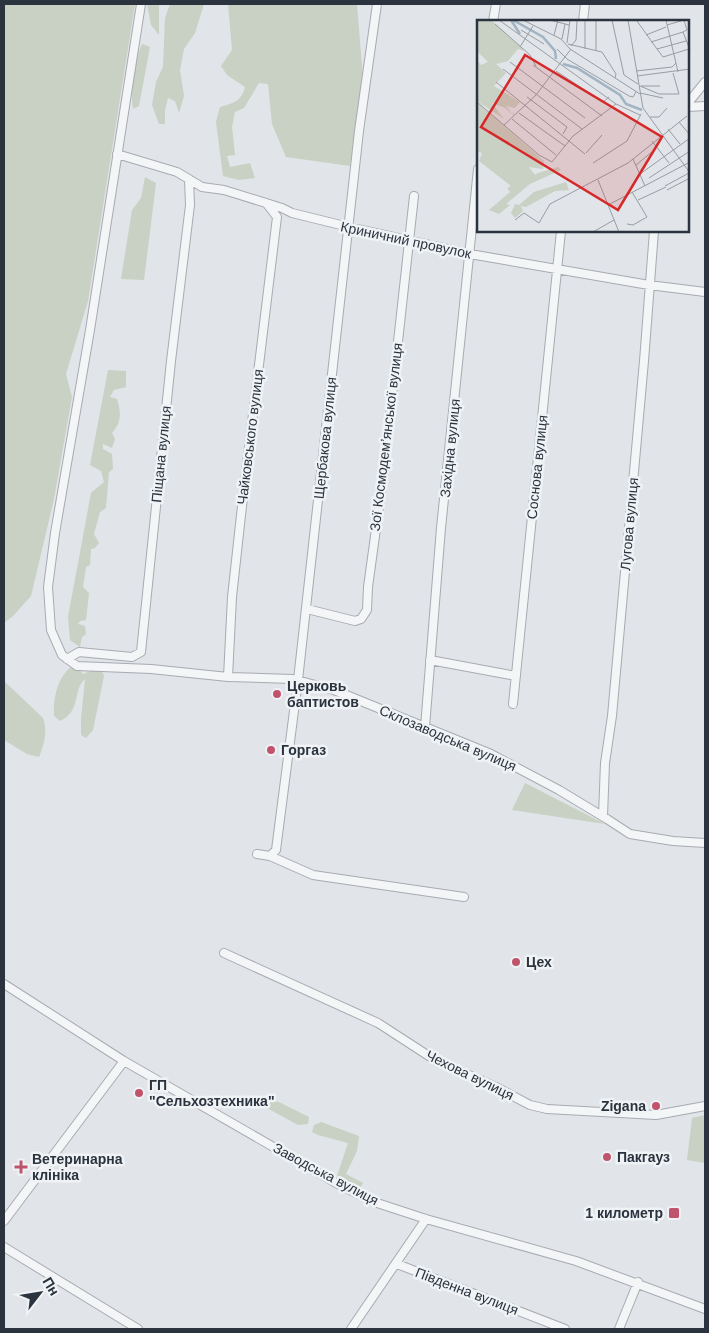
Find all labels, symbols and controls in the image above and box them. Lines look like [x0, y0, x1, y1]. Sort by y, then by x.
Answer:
inset map [477, 20, 689, 232]
street label: Криничний провулок [339, 218, 474, 262]
street label: Зої Космодем’янської вулиця [367, 342, 405, 532]
street label: Чайковського вулиця [234, 368, 266, 506]
street label: Щербакова вулиця [311, 376, 339, 500]
street label: Західна вулиця [437, 398, 463, 498]
street label: Піщана вулиця [148, 405, 174, 503]
street label: Соснова вулиця [524, 414, 550, 520]
street label: Лугова вулиця [617, 477, 641, 571]
place label: Церковь баптистов [287, 678, 359, 710]
marker: Церковь баптистов [271, 688, 283, 700]
street label: Склозаводська вулиця [377, 702, 519, 774]
place label: Горгаз [281, 742, 326, 758]
marker: Горгаз [265, 744, 277, 756]
place label: Цех [526, 954, 552, 970]
marker: Цех [510, 956, 522, 968]
street label: Чехова вулиця [423, 1047, 517, 1103]
place label: ГП "Сельхозтехника" [149, 1077, 275, 1109]
marker: ГП "Сельхозтехника" [133, 1087, 145, 1099]
place label: Zigana [601, 1098, 646, 1114]
marker: Zigana [650, 1100, 662, 1112]
street label: Заводська вулиця [271, 1139, 381, 1209]
place label: Пакгауз [617, 1149, 670, 1165]
place label: Ветеринарна клініка [32, 1151, 123, 1183]
marker: Пакгауз [601, 1151, 613, 1163]
marker: Ветеринарна клініка [14, 1160, 28, 1174]
place label: 1 километр [585, 1205, 663, 1221]
marker: 1 километр [667, 1206, 681, 1220]
street label: Південна вулиця [413, 1264, 521, 1318]
north arrow [15, 1268, 65, 1318]
text: Пн [40, 1274, 63, 1298]

